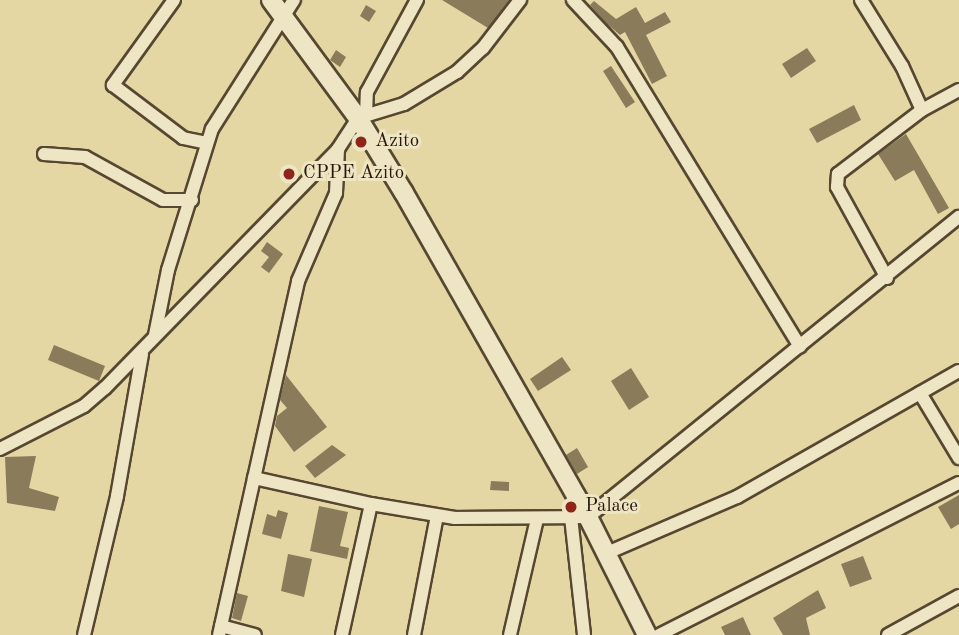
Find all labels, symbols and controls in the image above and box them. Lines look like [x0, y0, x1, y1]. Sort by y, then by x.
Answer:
place label: Azito [375, 131, 419, 153]
marker: Azito [353, 134, 369, 150]
place label: CPPE Azito [303, 163, 404, 185]
marker: CPPE Azito [281, 166, 297, 182]
place label: Palace [585, 496, 638, 518]
marker: Palace [563, 499, 579, 515]

